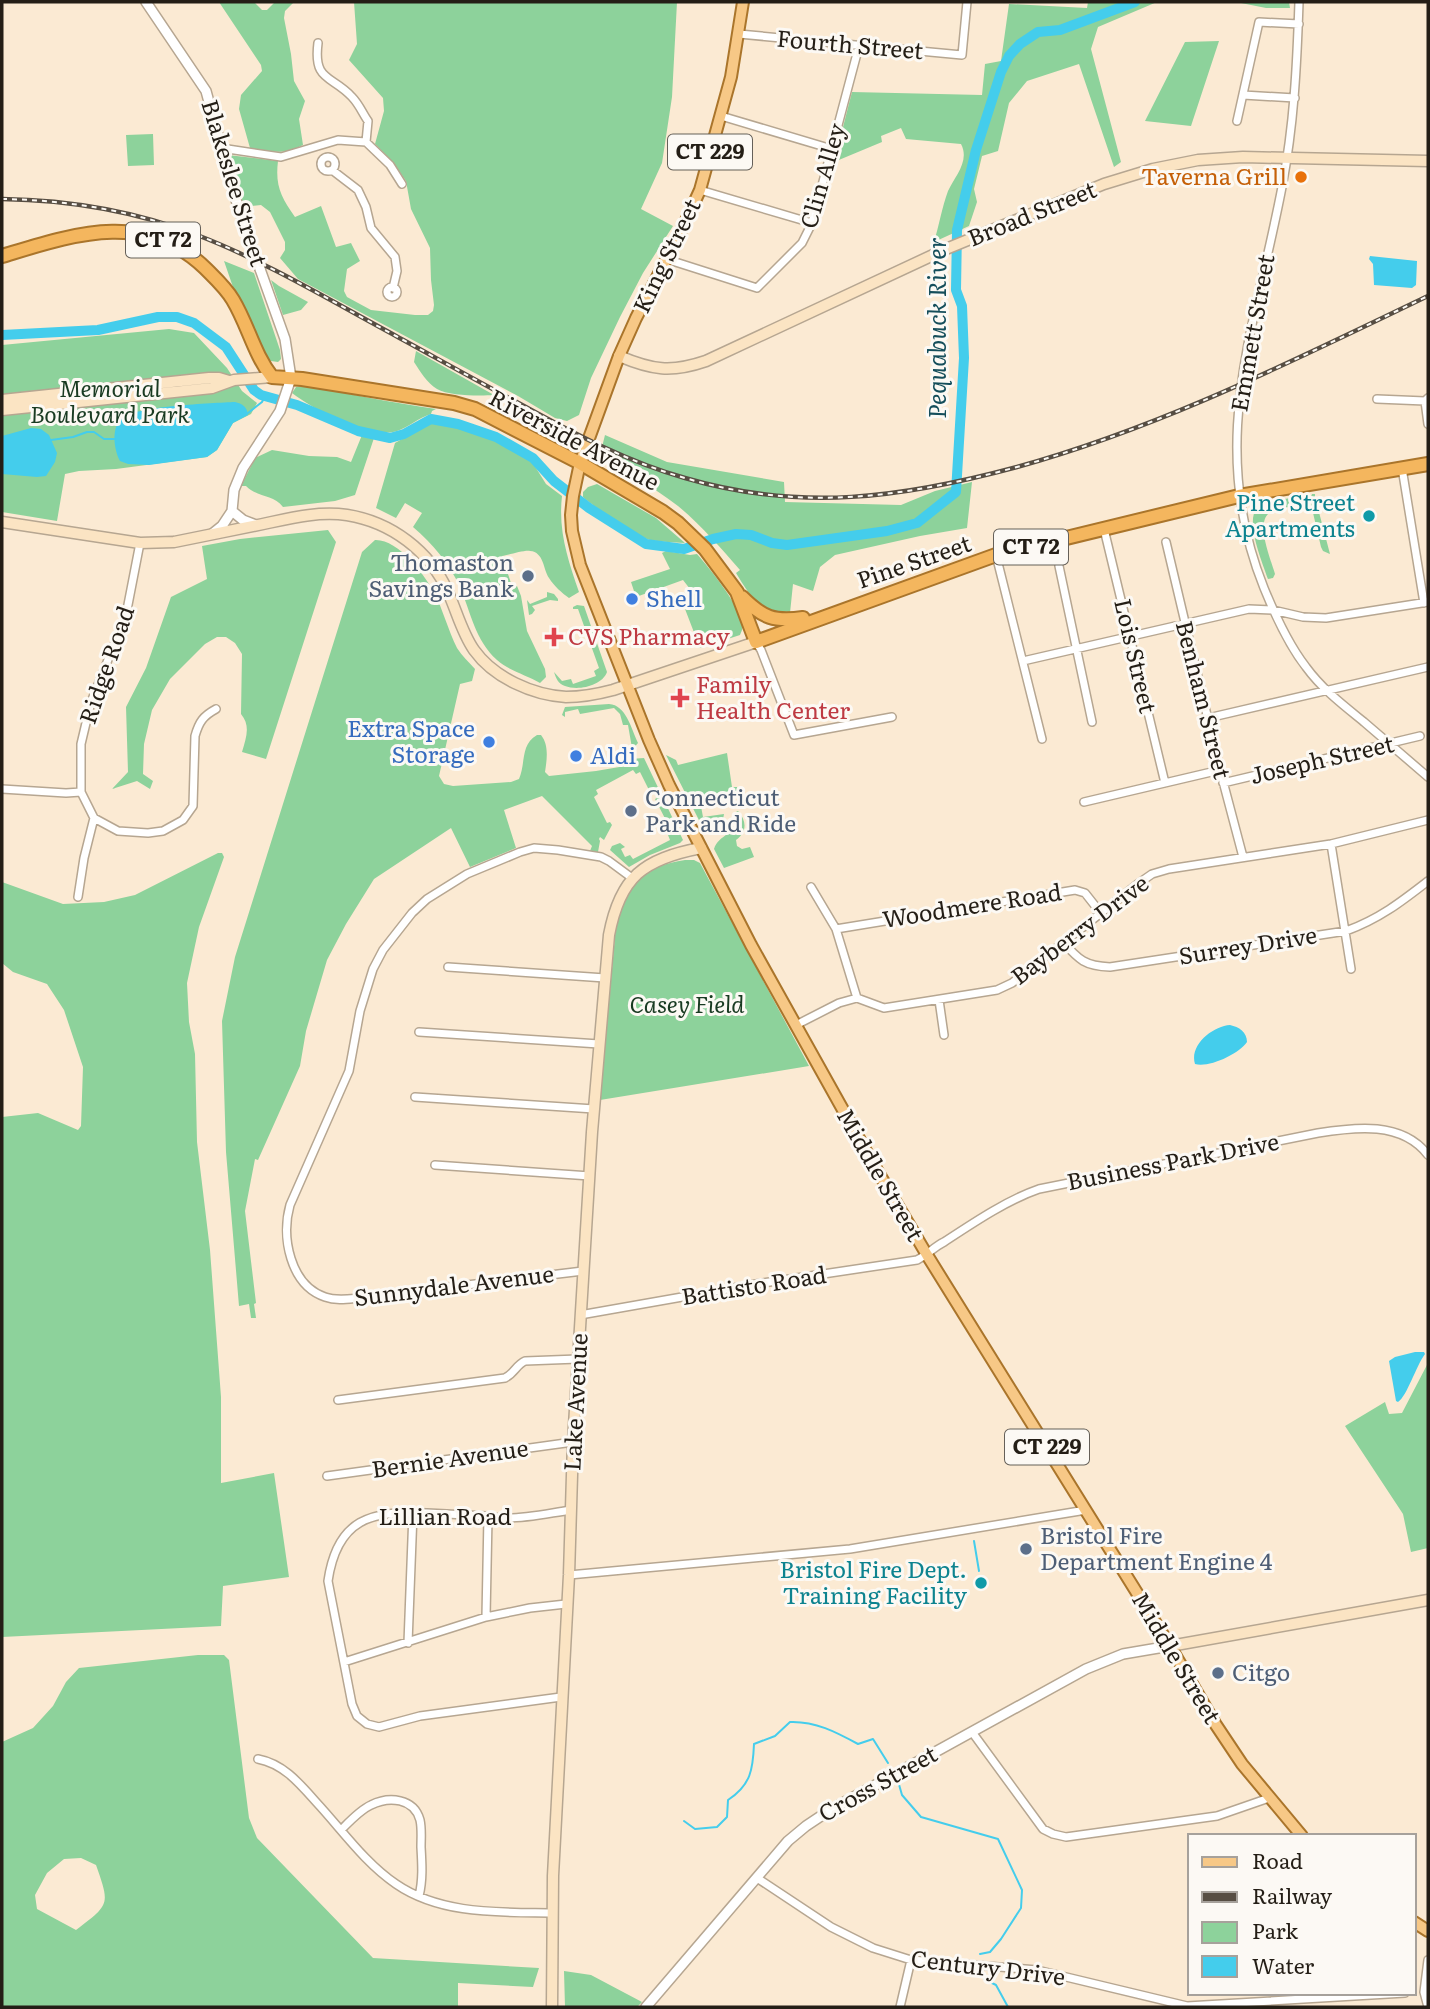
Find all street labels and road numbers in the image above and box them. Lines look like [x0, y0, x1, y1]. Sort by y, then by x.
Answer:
street label: Fourth Street [775, 20, 926, 66]
street label: Blakeslee Street [194, 95, 278, 271]
street label: Clin Alley [790, 118, 853, 232]
road number: CT 229 [668, 134, 752, 170]
street label: Broad Street [962, 171, 1101, 253]
street label: King Street [623, 192, 708, 318]
road number: CT 72 [126, 222, 200, 258]
street label: Emmett Street [1220, 250, 1282, 414]
street label: Riverside Avenue [484, 379, 666, 498]
street label: Pine Street [852, 524, 976, 596]
road number: CT 72 [994, 530, 1068, 564]
street label: Lois Street [1107, 595, 1167, 717]
street label: Ridge Road [69, 601, 141, 728]
street label: Benham Street [1169, 617, 1241, 783]
street label: Joseph Street [1246, 725, 1397, 791]
street label: Bayberry Drive [1003, 865, 1155, 992]
street label: Woodmere Road [880, 873, 1064, 935]
street label: Surrey Drive [1176, 916, 1319, 972]
street label: Middle Street [830, 1101, 934, 1247]
street label: Business Park Drive [1064, 1123, 1282, 1197]
street label: Sunnydale Avenue [352, 1255, 556, 1313]
street label: Battisto Road [679, 1256, 829, 1312]
street label: Lake Avenue [553, 1332, 595, 1472]
street label: Bernie Avenue [369, 1429, 530, 1485]
road number: CT 229 [1005, 1430, 1089, 1464]
street label: Lillian Road [378, 1498, 512, 1532]
street label: Middle Street [1125, 1585, 1231, 1730]
street label: Cross Street [811, 1735, 943, 1829]
street label: Century Drive [909, 1940, 1067, 1992]

